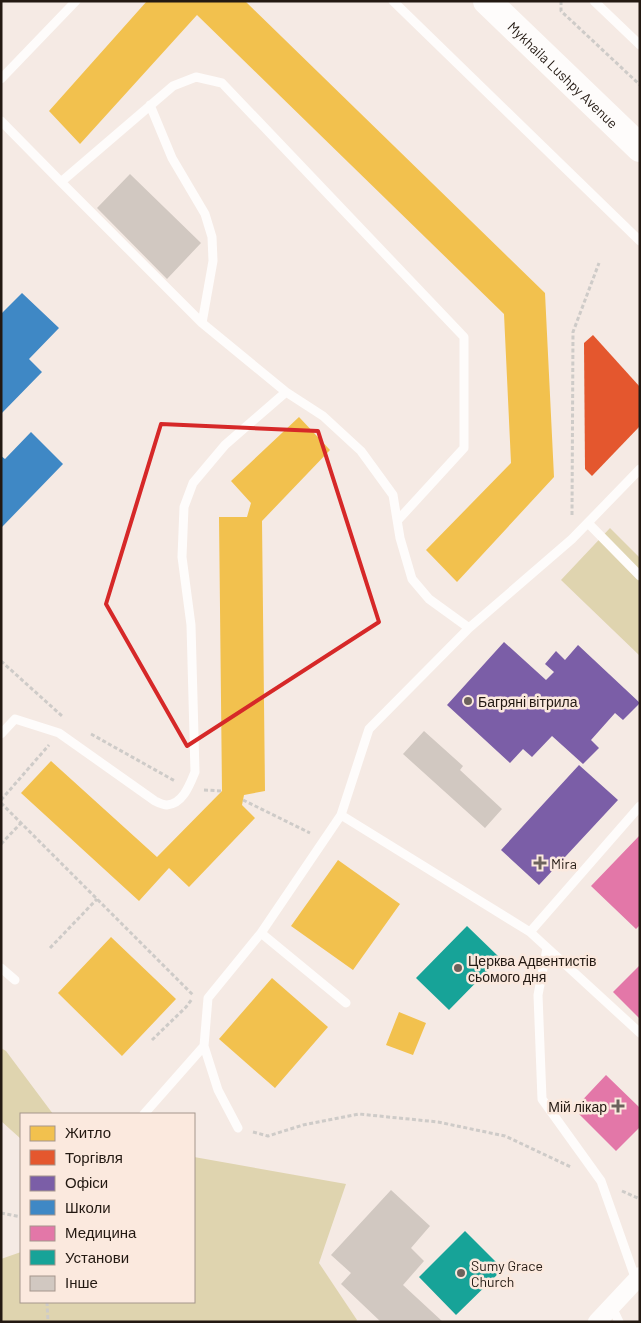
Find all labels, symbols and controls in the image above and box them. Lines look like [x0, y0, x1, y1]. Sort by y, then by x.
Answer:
street label: Mykhaila Lushpy Avenue [505, 18, 622, 131]
place label: Багряні вітрила [478, 693, 578, 710]
marker: Багряні вітрила [462, 695, 474, 707]
place label: Mira [551, 855, 577, 872]
marker: Mira [533, 856, 547, 870]
place label: Церква Адвентистів сьомого дня [468, 952, 596, 985]
marker: Церква Адвентистів сьомого дня [452, 962, 464, 974]
place label: Мій лікар [548, 1098, 607, 1115]
marker: Мій лікар [611, 1099, 625, 1113]
legend [20, 1113, 195, 1303]
text: Житло [65, 1123, 111, 1141]
text: Торгівля [65, 1148, 123, 1166]
text: Офіси [65, 1173, 108, 1191]
text: Школи [65, 1198, 111, 1216]
text: Медицина [65, 1223, 137, 1241]
text: Установи [65, 1248, 129, 1266]
place label: Sumy Grace Church [471, 1257, 543, 1290]
marker: Sumy Grace Church [455, 1267, 467, 1279]
text: Інше [65, 1273, 98, 1291]

